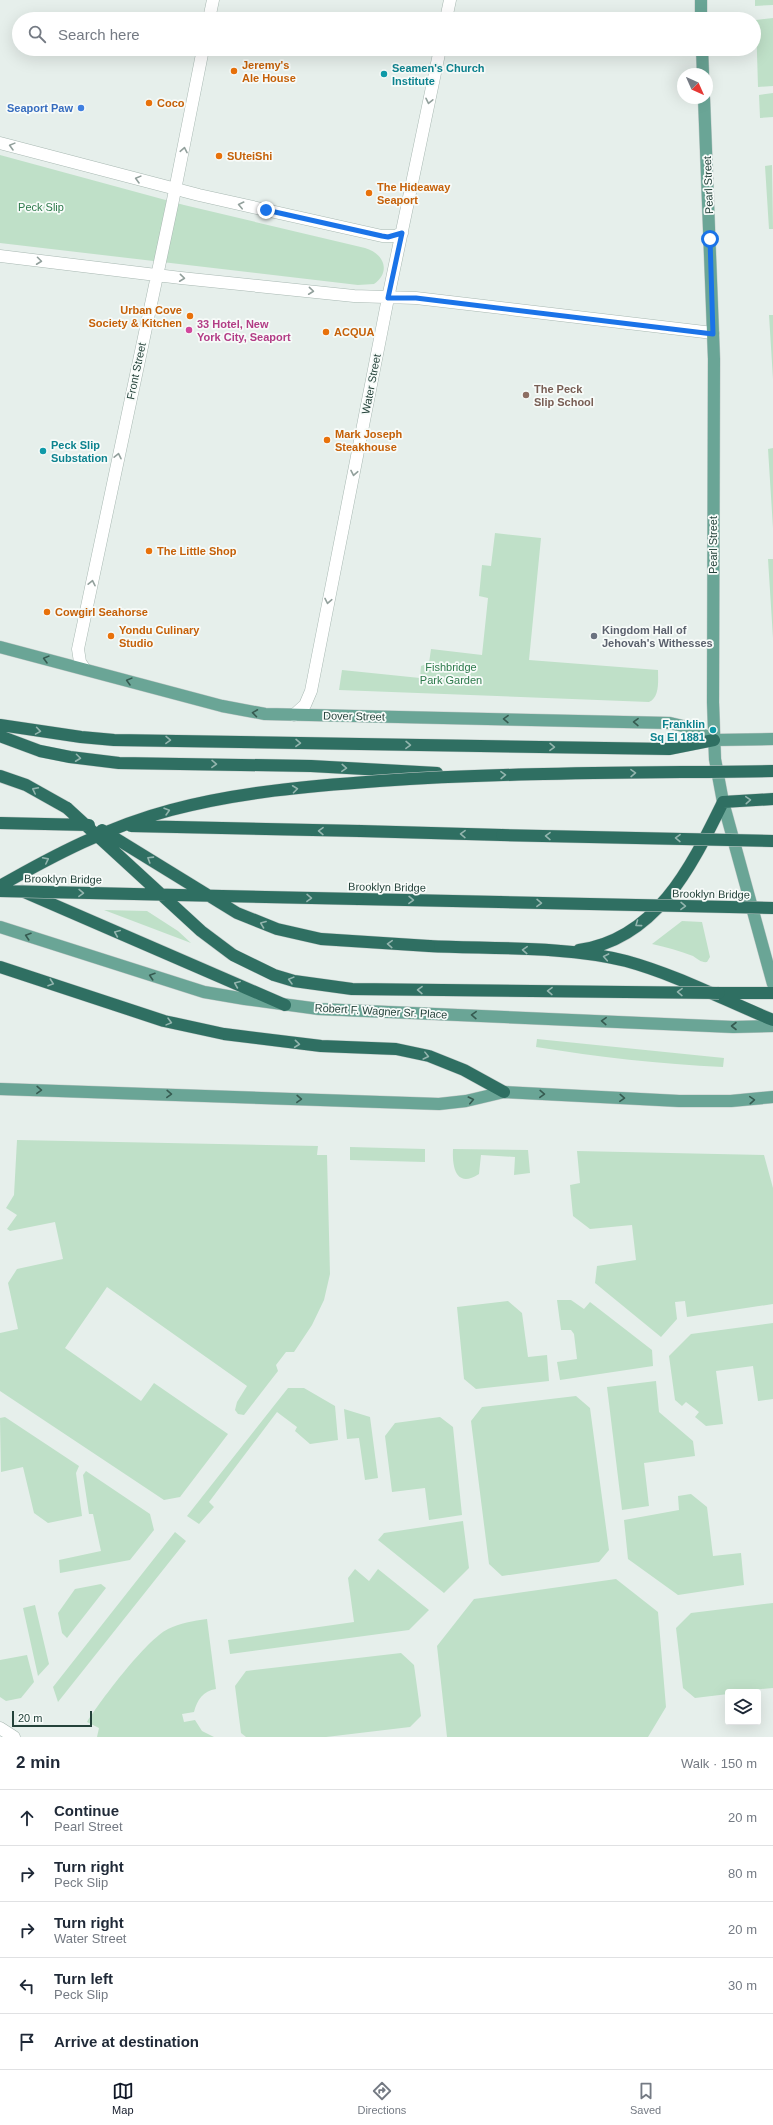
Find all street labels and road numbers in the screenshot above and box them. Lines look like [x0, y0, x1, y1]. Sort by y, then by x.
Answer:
street label: Pearl Street [701, 156, 715, 214]
street label: Front Street [124, 341, 148, 401]
street label: Water Street [359, 353, 383, 415]
street label: Pearl Street [707, 516, 719, 574]
street label: Dover Street [323, 709, 385, 723]
street label: Brooklyn Bridge [24, 872, 102, 886]
street label: Brooklyn Bridge [348, 880, 426, 894]
street label: Brooklyn Bridge [672, 887, 750, 901]
street label: Robert F. Wagner Sr. Place [314, 1002, 448, 1020]

